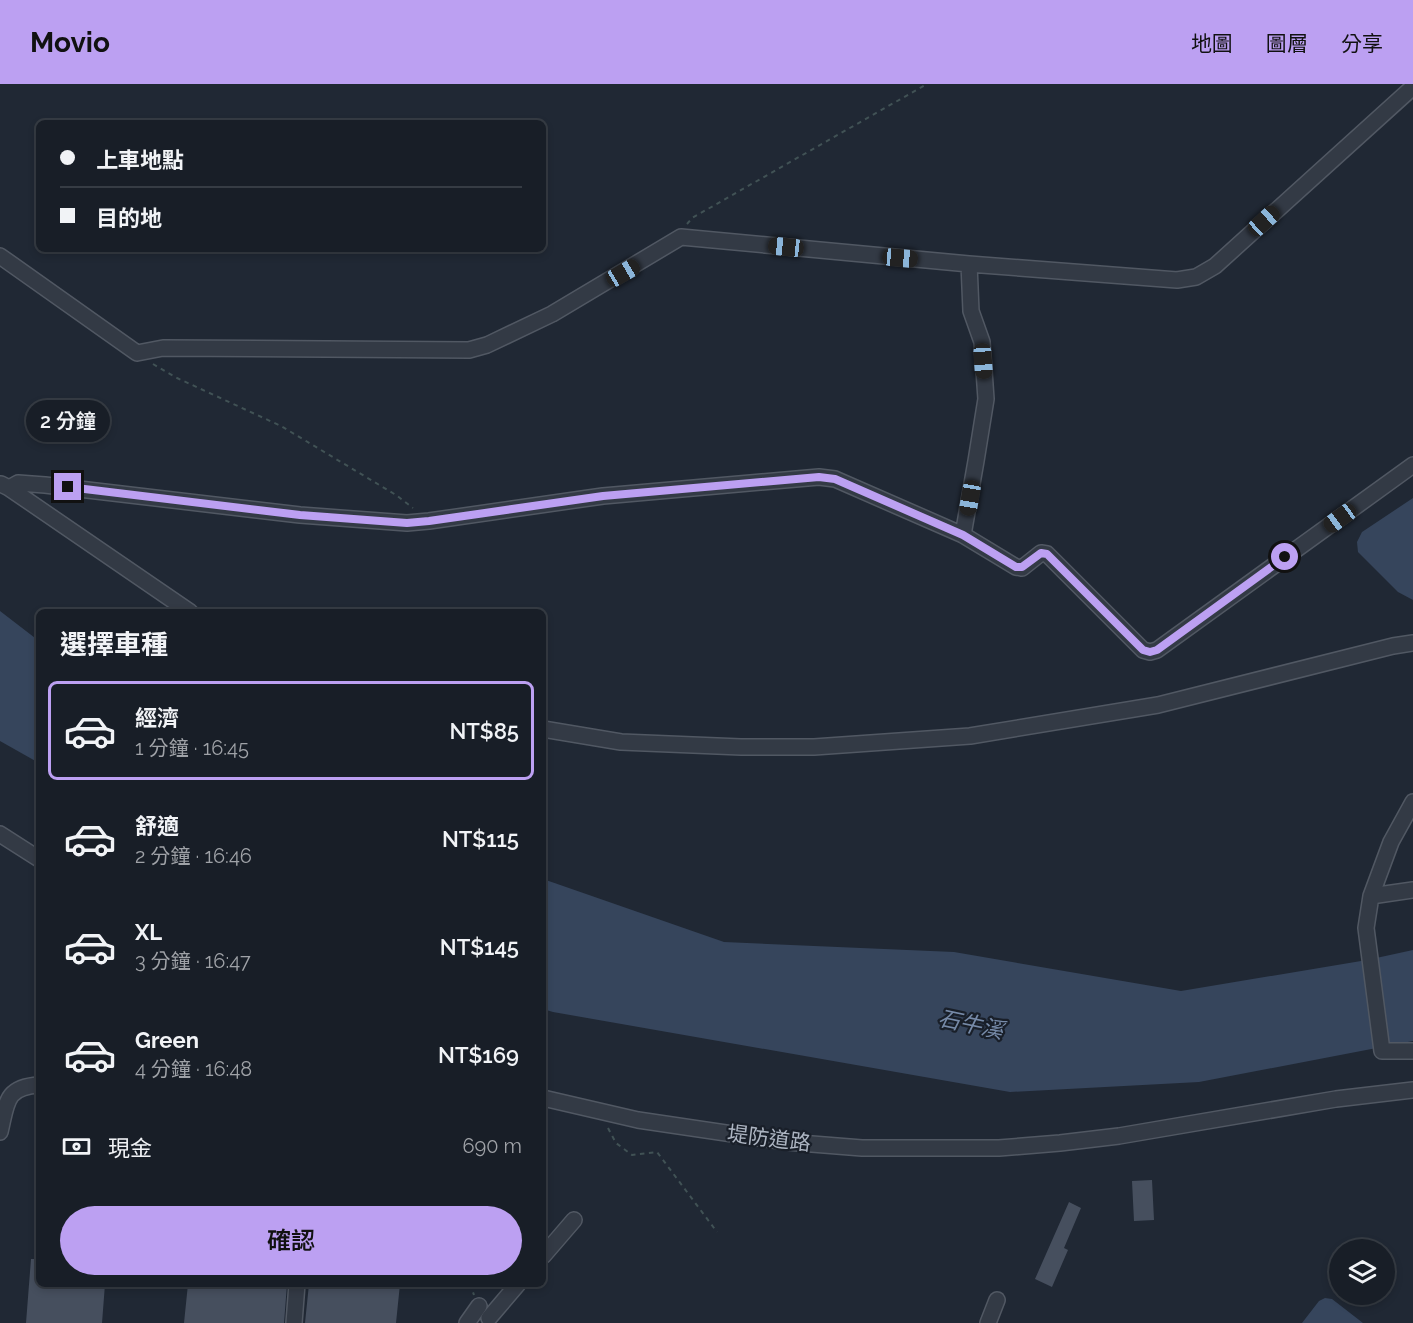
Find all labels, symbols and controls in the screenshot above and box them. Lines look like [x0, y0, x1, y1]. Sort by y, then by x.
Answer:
text: Movio [30, 26, 110, 59]
text: 地圖 [1191, 31, 1233, 56]
text: 圖層 [1266, 31, 1308, 56]
text: 分享 [1341, 31, 1383, 56]
text: 上車地點 [96, 147, 184, 173]
car [1245, 202, 1283, 240]
text: 目的地 [96, 205, 162, 231]
car [767, 236, 805, 258]
car [881, 247, 919, 269]
car [603, 256, 643, 290]
car [973, 342, 993, 380]
callout: 2 分鐘 [26, 400, 110, 442]
text: 2 分鐘 [40, 409, 96, 433]
route end [54, 473, 81, 500]
car [958, 479, 982, 517]
car [1320, 500, 1360, 536]
route start [1271, 543, 1298, 570]
text: 選擇車種 [60, 629, 168, 660]
icon: car [63, 704, 117, 758]
text: 經濟 [135, 705, 179, 731]
text: NT$85 [449, 718, 519, 744]
text: 1 分鐘 · 16:45 [135, 736, 249, 760]
icon: car [63, 812, 117, 866]
text: 舒適 [135, 813, 179, 839]
text: NT$115 [442, 826, 519, 852]
text: 2 分鐘 · 16:46 [135, 844, 252, 868]
text: XL [135, 919, 162, 945]
icon: car [63, 920, 117, 974]
text: NT$145 [440, 934, 519, 960]
text: 3 分鐘 · 16:47 [135, 949, 251, 973]
water label: 石牛溪 [936, 1004, 1009, 1044]
text: Green [135, 1027, 199, 1053]
icon: car [63, 1028, 117, 1082]
text: NT$169 [438, 1042, 519, 1068]
text: 4 分鐘 · 16:48 [135, 1057, 252, 1081]
street label: 堤防道路 [726, 1120, 812, 1156]
icon: cash [60, 1130, 93, 1163]
text: 690 m [463, 1134, 522, 1158]
text: 現金 [108, 1135, 152, 1161]
button: 確認 [60, 1206, 522, 1275]
map controls [1329, 1239, 1395, 1305]
button: layers [1329, 1239, 1395, 1305]

